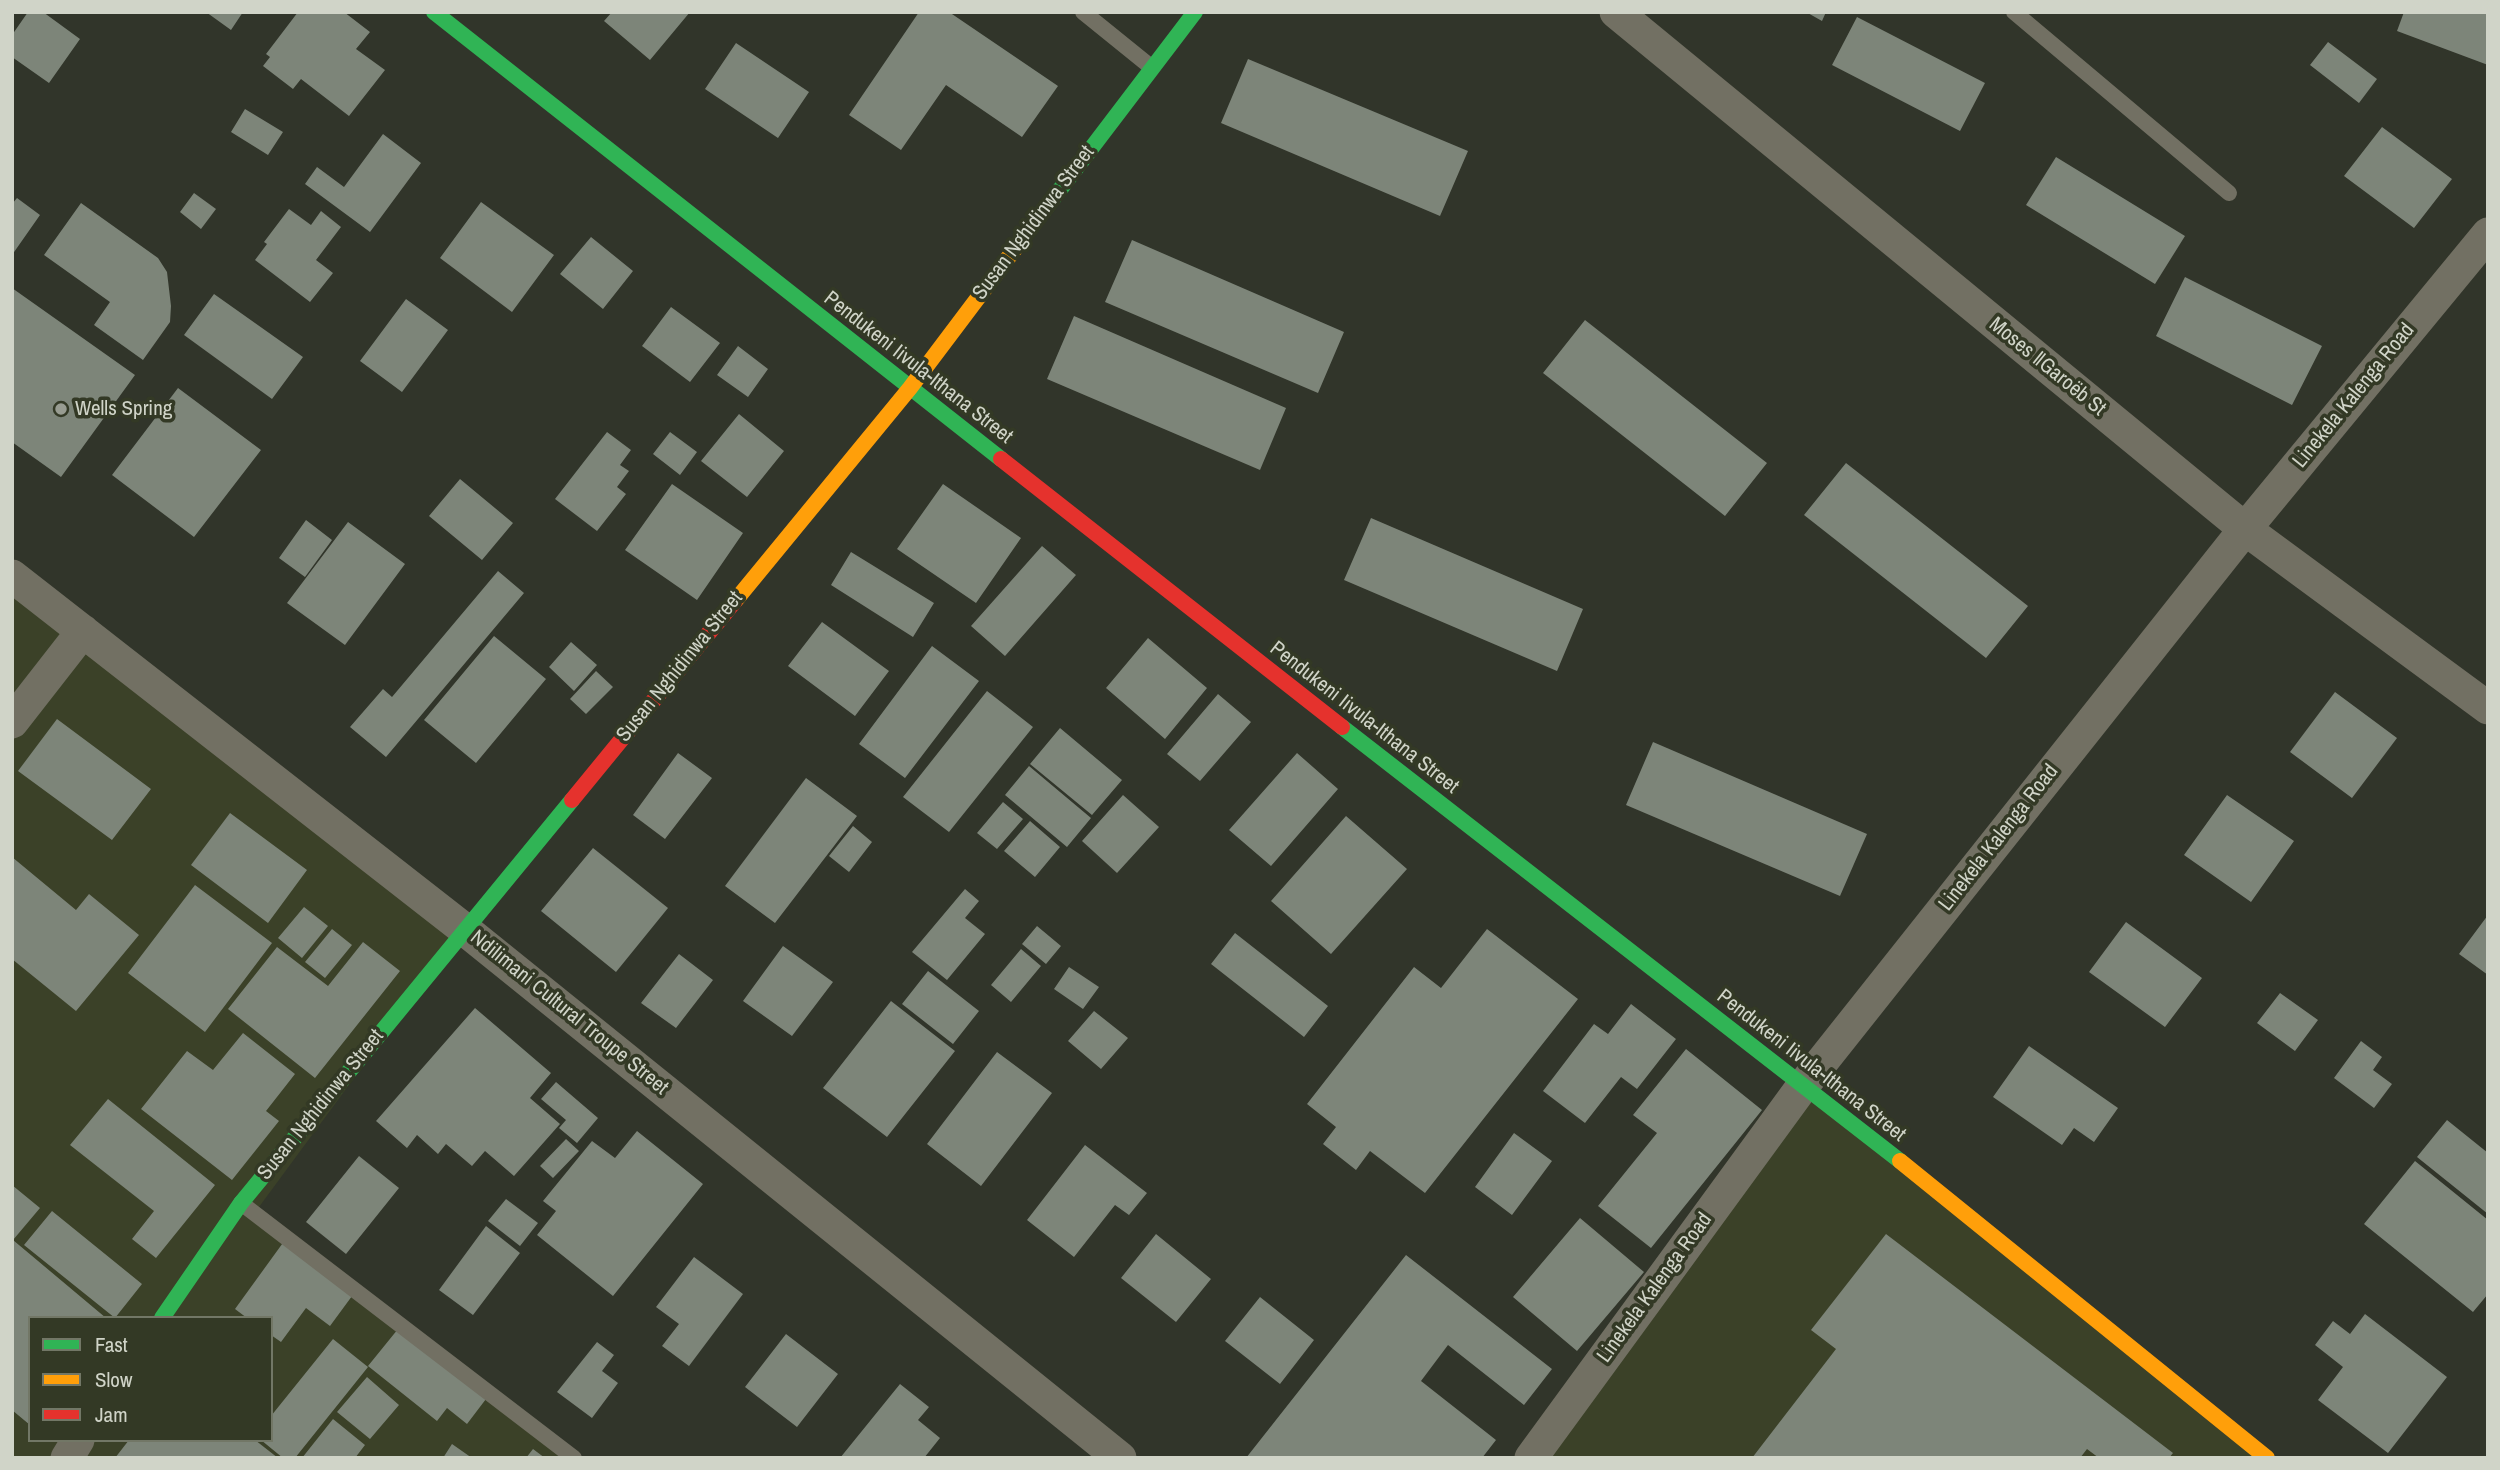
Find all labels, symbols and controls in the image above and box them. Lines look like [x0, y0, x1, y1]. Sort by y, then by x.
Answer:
street label: Susan Nghidinwa Street [968, 141, 1100, 305]
street label: Pendukeni Iivula-Ithana Street [819, 286, 1017, 450]
street label: Moses ǁGaroëb St [1984, 312, 2110, 422]
street label: Linekela Kalenga Road [2288, 319, 2420, 473]
place label: Wells Spring [75, 396, 172, 422]
marker: Wells Spring [53, 401, 69, 417]
street label: Susan Nghidinwa Street [611, 587, 749, 747]
street label: Pendukeni Iivula-Ithana Street [1265, 636, 1463, 800]
street label: Linekela Kalenga Road [1934, 760, 2064, 916]
street label: Ndilimani Cultural Troupe Street [465, 925, 673, 1101]
street label: Pendukeni Iivula-Ithana Street [1712, 984, 1910, 1148]
street label: Susan Nghidinwa Street [252, 1025, 390, 1185]
street label: Linekela Kalenga Road [1592, 1208, 1718, 1368]
legend [28, 1316, 273, 1442]
text: Fast [95, 1330, 128, 1359]
text: Slow [95, 1365, 132, 1394]
text: Jam [95, 1400, 128, 1429]

